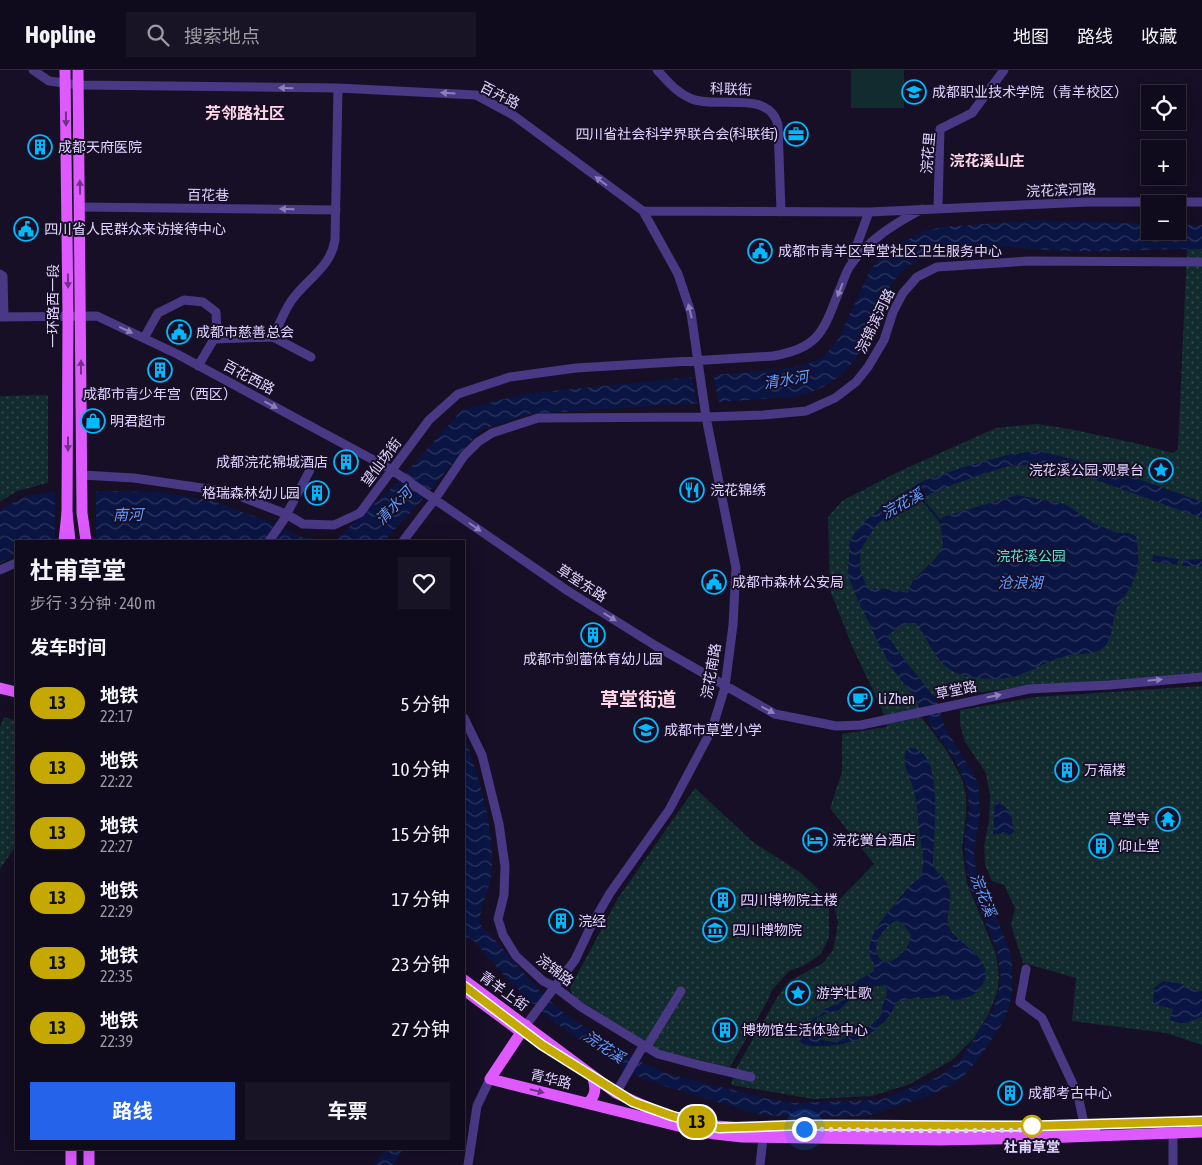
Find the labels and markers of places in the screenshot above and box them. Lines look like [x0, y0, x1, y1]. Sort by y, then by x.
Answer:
school or university icon: 成都职业技术学院（青羊校区） [901, 79, 927, 105]
place label: 成都职业技术学院（青羊校区） [932, 84, 1128, 100]
office icon: 四川省社会科学界联合会(科联街) [783, 121, 809, 147]
place label: 四川省社会科学界联合会(科联街) [575, 126, 778, 142]
building icon: 成都天府医院 [27, 134, 53, 160]
place label: 成都天府医院 [58, 139, 142, 155]
public building icon: 四川省人民群众来访接待中心 [13, 216, 39, 242]
place label: 四川省人民群众来访接待中心 [44, 221, 226, 237]
public building icon: 成都市青羊区草堂社区卫生服务中心 [747, 238, 773, 264]
place label: 成都市青羊区草堂社区卫生服务中心 [778, 243, 1002, 259]
public building icon: 成都市慈善总会 [166, 319, 192, 345]
place label: 成都市慈善总会 [196, 324, 294, 340]
building icon: 成都市青少年宫（西区） [147, 357, 173, 383]
place label: 成都市青少年宫（西区） [83, 386, 237, 402]
shop icon: 明君超市 [80, 408, 106, 434]
place label: 明君超市 [110, 413, 166, 429]
building icon: 成都浣花锦城酒店 [333, 449, 359, 475]
place label: 成都浣花锦城酒店 [216, 454, 328, 470]
place icon: 浣花溪公园-观景台 [1148, 457, 1174, 483]
place label: 浣花溪公园-观景台 [1029, 462, 1144, 478]
restaurant icon: 浣花锦绣 [679, 477, 705, 503]
building icon: 格瑞森林幼儿园 [304, 480, 330, 506]
place label: 浣花锦绣 [710, 482, 766, 498]
place label: 格瑞森林幼儿园 [202, 485, 300, 501]
public building icon: 成都市森林公安局 [701, 569, 727, 595]
place label: 成都市森林公安局 [732, 574, 844, 590]
building icon: 成都市剑蕾体育幼儿园 [580, 622, 606, 648]
place label: 成都市剑蕾体育幼儿园 [523, 651, 663, 667]
cafe icon: Li Zhen [847, 686, 873, 712]
place label: Li Zhen [878, 691, 915, 707]
school or university icon: 成都市草堂小学 [633, 717, 659, 743]
place label: 成都市草堂小学 [664, 722, 762, 738]
building icon: 万福楼 [1054, 757, 1080, 783]
place label: 万福楼 [1084, 762, 1126, 778]
temple icon: 草堂寺 [1155, 806, 1181, 832]
place label: 草堂寺 [1108, 811, 1150, 827]
hotel icon: 浣花黉台酒店 [802, 827, 828, 853]
place label: 浣花黉台酒店 [832, 832, 916, 848]
building icon: 仰止堂 [1088, 833, 1114, 859]
place label: 仰止堂 [1118, 838, 1160, 854]
building icon: 四川博物院主楼 [710, 887, 736, 913]
place label: 四川博物院主楼 [740, 892, 838, 908]
building icon: 浣经 [548, 908, 574, 934]
place label: 浣经 [578, 913, 606, 929]
museum icon: 四川博物院 [702, 917, 728, 943]
place label: 四川博物院 [732, 922, 802, 938]
place icon: 游学壮歌 [785, 980, 811, 1006]
place label: 游学壮歌 [816, 985, 872, 1001]
building icon: 博物馆生活体验中心 [712, 1017, 738, 1043]
place label: 博物馆生活体验中心 [742, 1022, 868, 1038]
building icon: 成都考古中心 [997, 1080, 1023, 1106]
place label: 成都考古中心 [1028, 1085, 1112, 1101]
marker: 杜甫草堂 [1021, 1115, 1043, 1137]
place label: 杜甫草堂 [1004, 1139, 1060, 1155]

